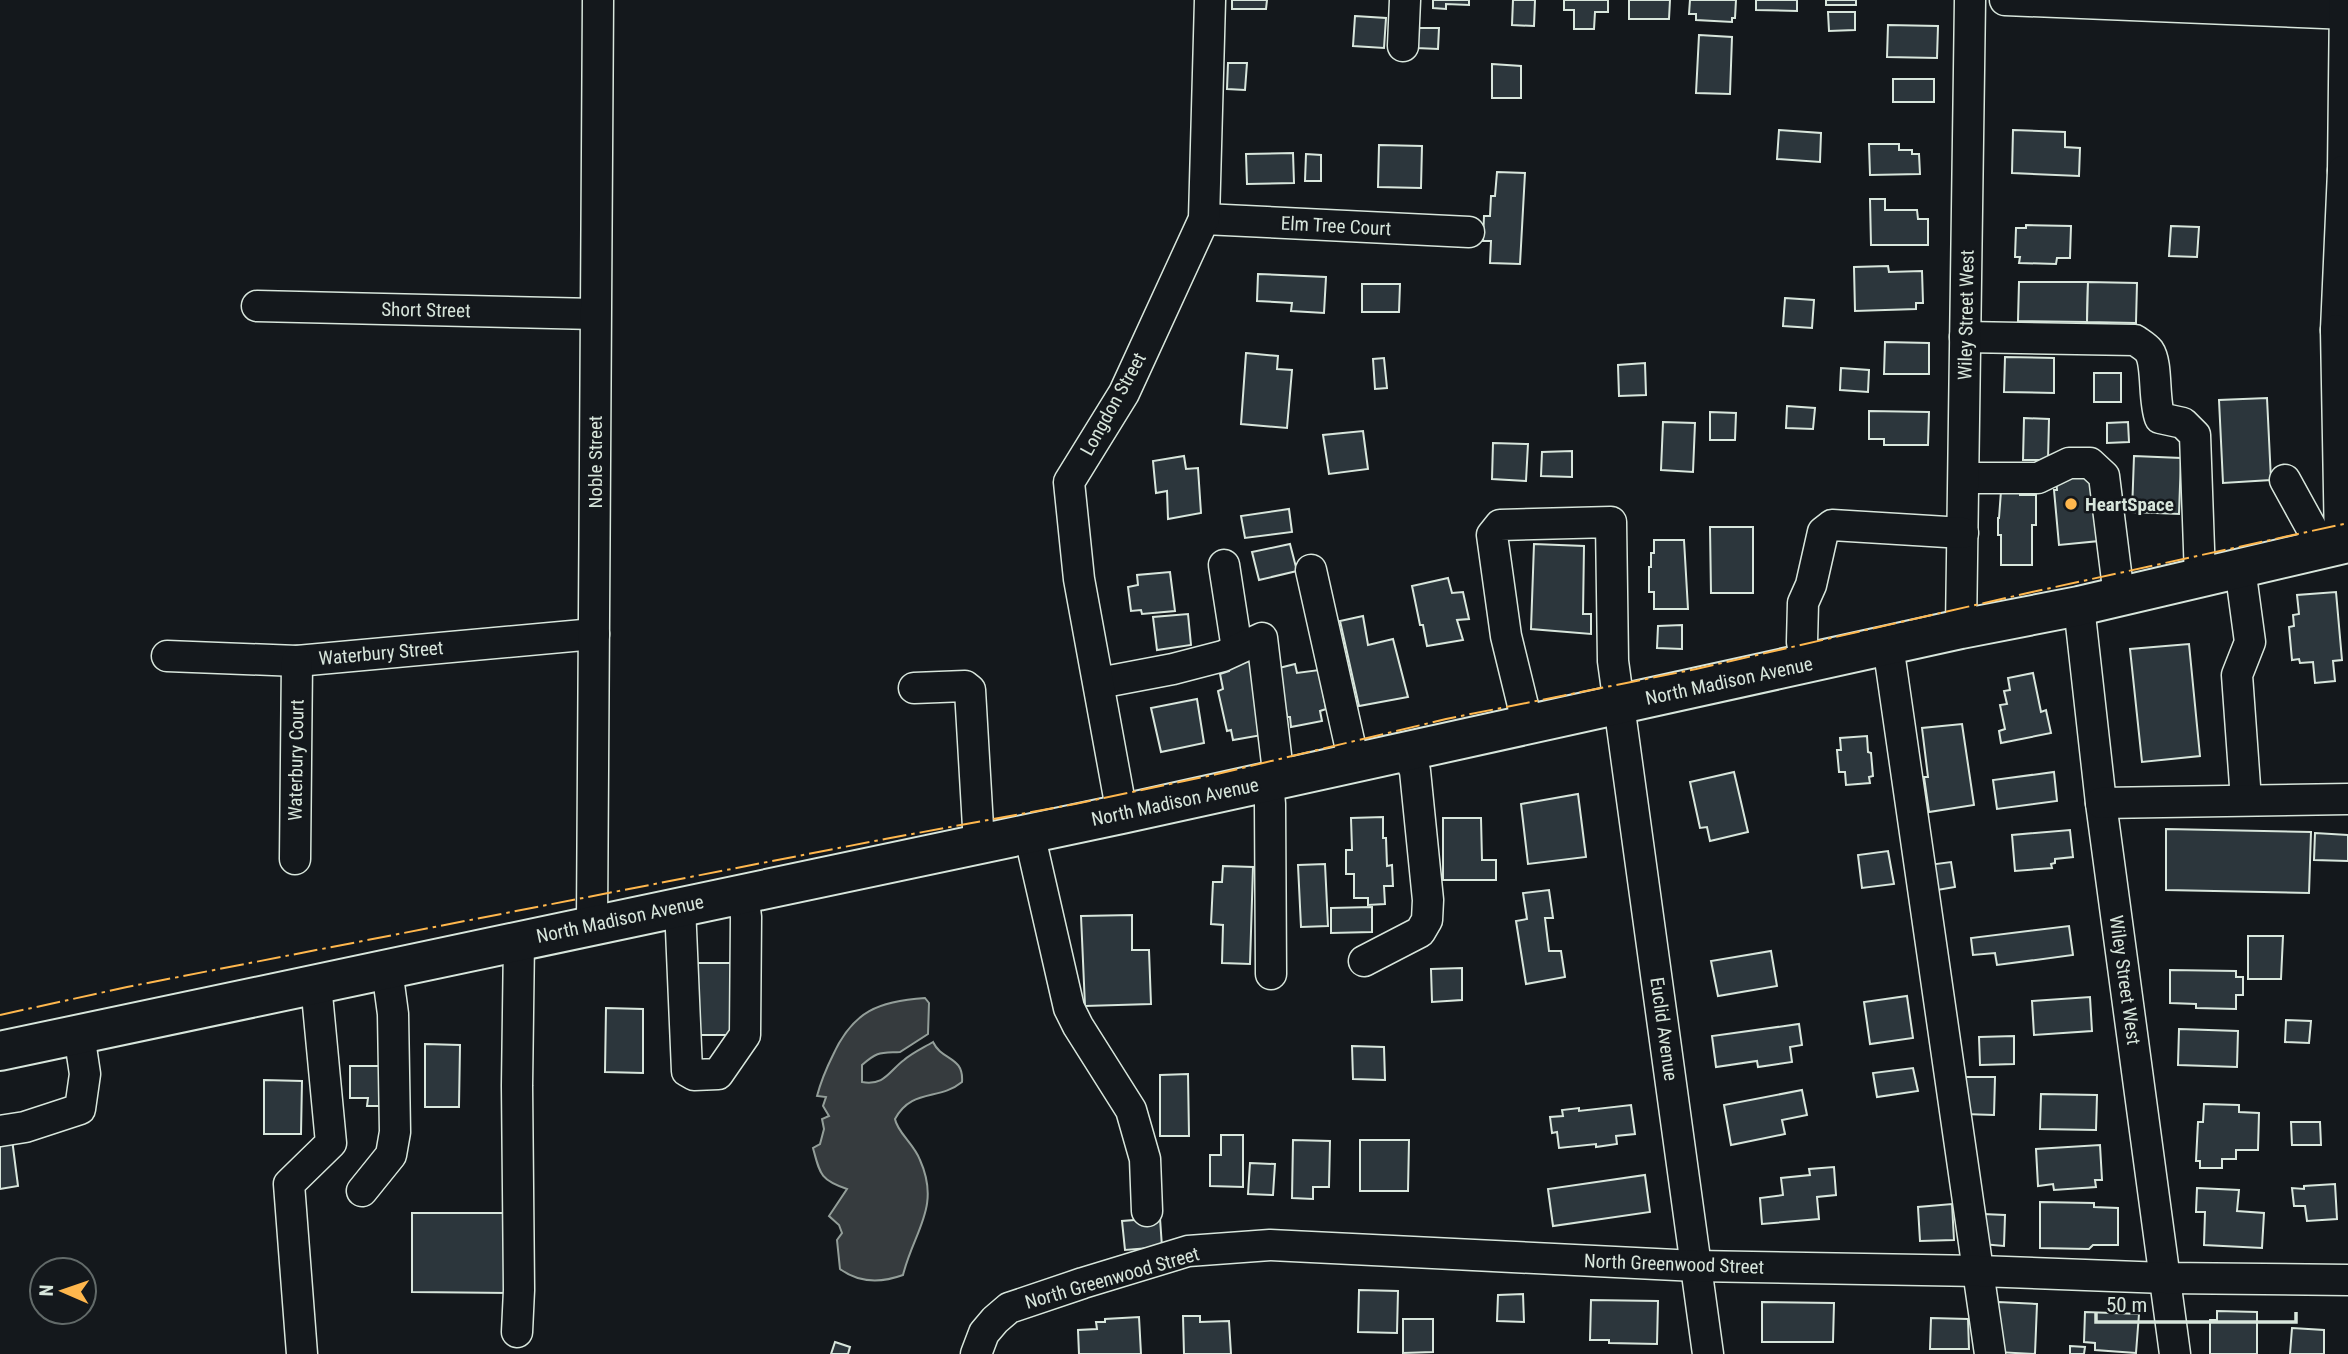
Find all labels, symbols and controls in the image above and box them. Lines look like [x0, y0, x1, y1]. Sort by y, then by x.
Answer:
street label: Elm Tree Court [1280, 212, 1392, 240]
street label: Wiley Street West [1953, 250, 1979, 380]
street label: Short Street [381, 298, 471, 322]
street label: Longdon Street [1075, 348, 1151, 460]
street label: Noble Street [584, 416, 607, 508]
place label: HeartSpace [2085, 493, 2174, 516]
marker: HeartSpace [2063, 496, 2079, 512]
street label: Waterbury Street [318, 636, 444, 670]
street label: North Madison Avenue [1643, 652, 1815, 710]
street label: Waterbury Court [283, 699, 309, 821]
street label: North Madison Avenue [1089, 773, 1261, 831]
street label: North Madison Avenue [534, 890, 706, 948]
street label: Wiley Street West [2105, 914, 2145, 1046]
street label: Euclid Avenue [1645, 976, 1683, 1082]
street label: North Greenwood Street [1022, 1242, 1202, 1314]
street label: North Greenwood Street [1583, 1249, 1765, 1279]
north arrow [28, 1256, 98, 1326]
scale bar [2096, 1280, 2296, 1324]
text: N [35, 1284, 58, 1297]
text: 50 m [2106, 1293, 2147, 1317]

